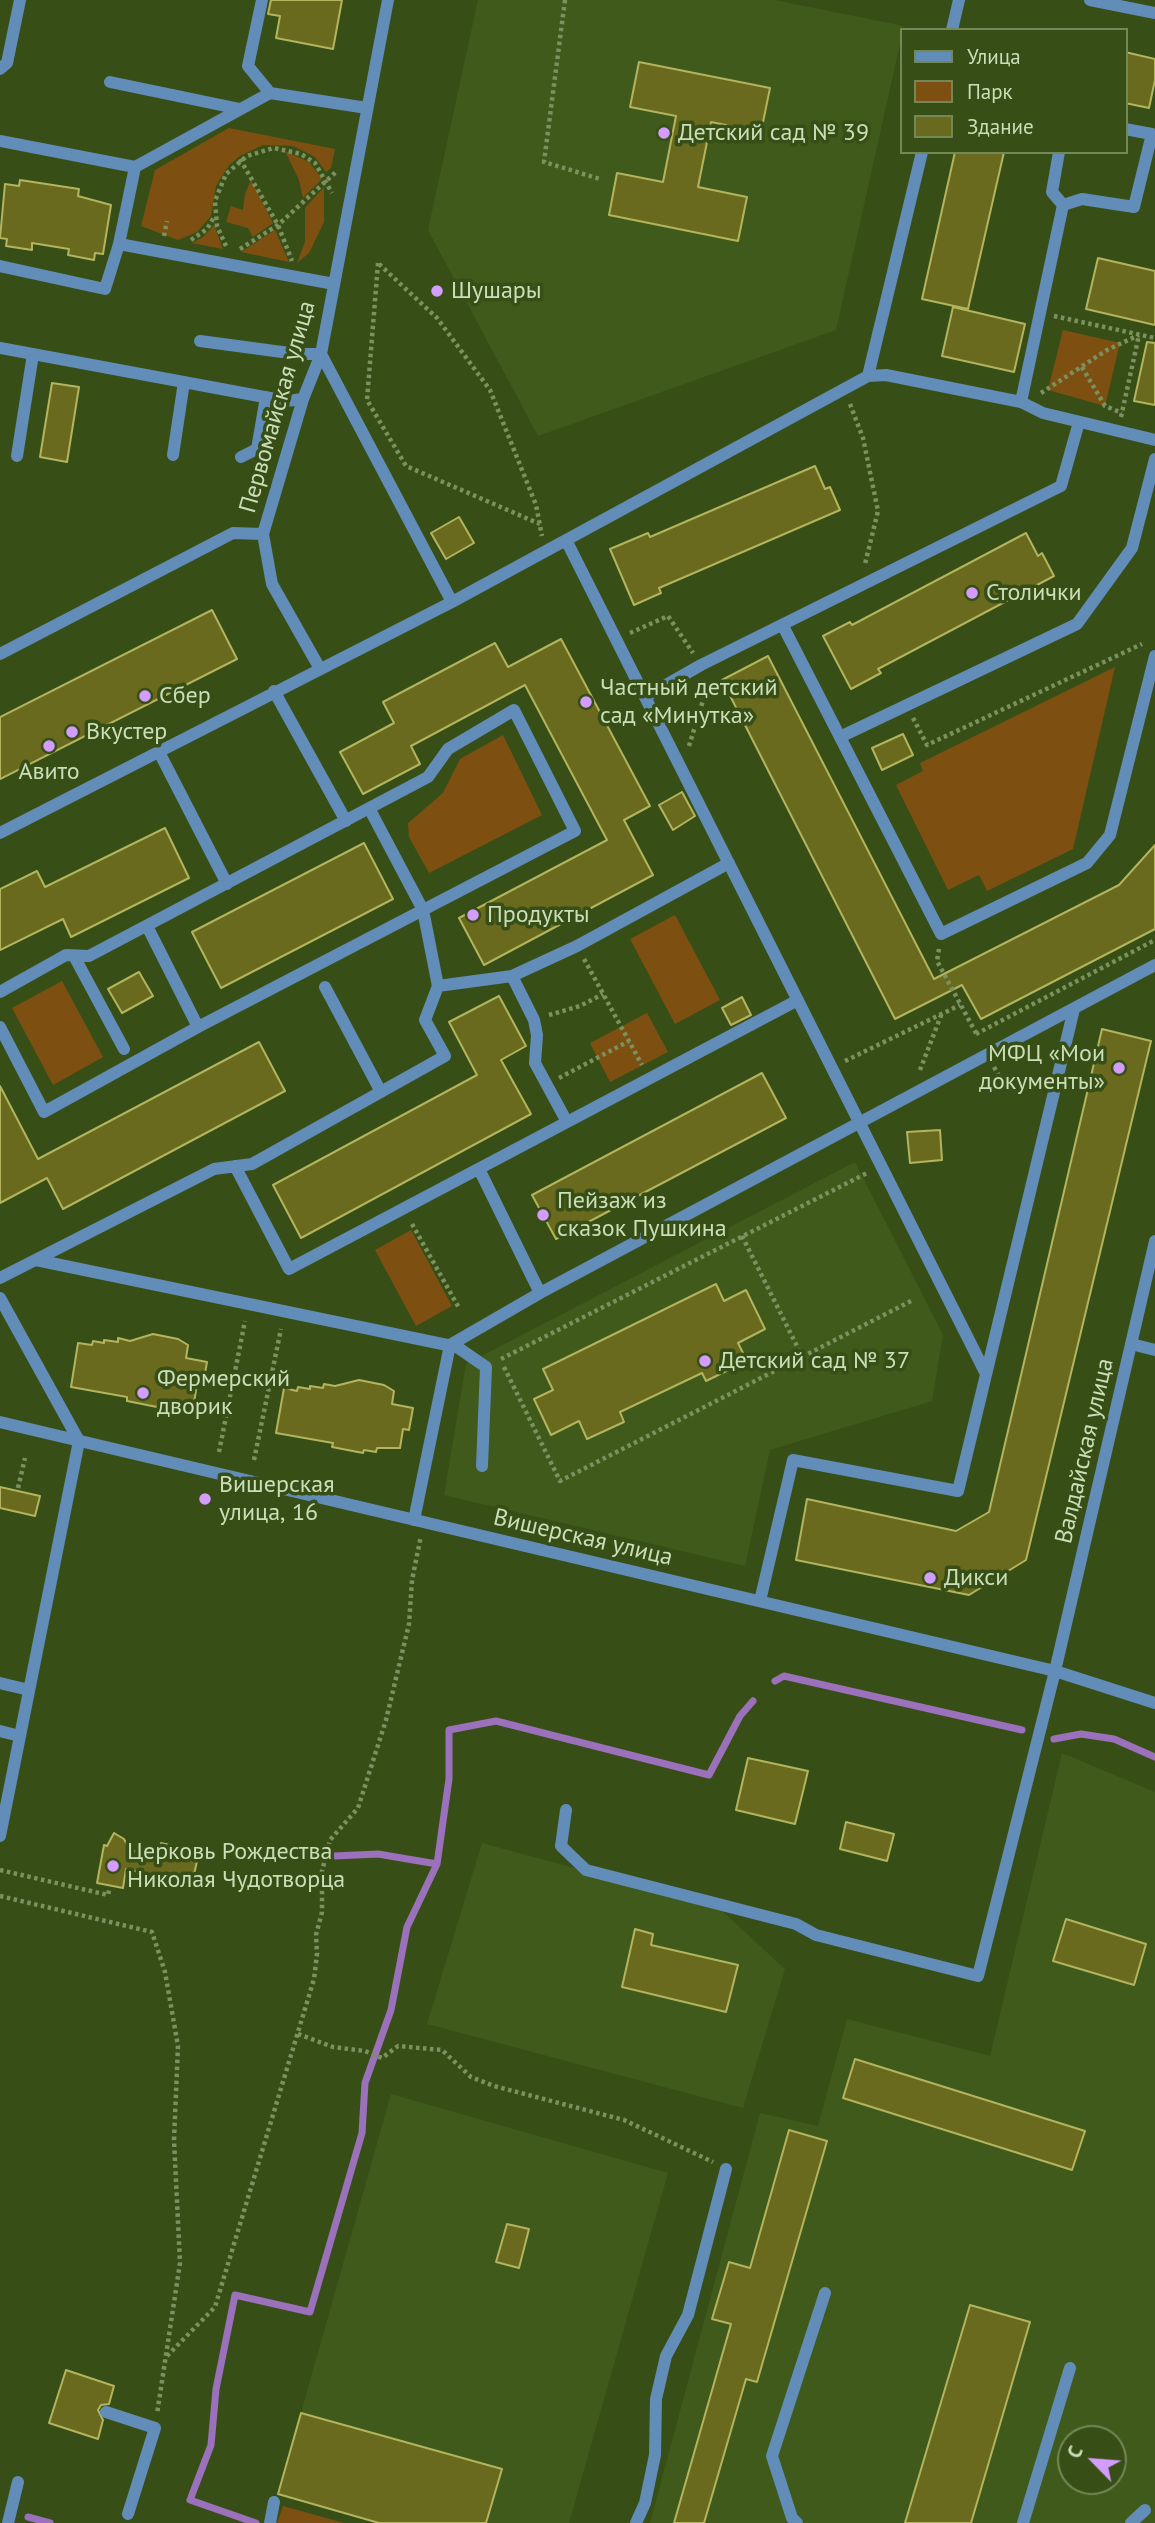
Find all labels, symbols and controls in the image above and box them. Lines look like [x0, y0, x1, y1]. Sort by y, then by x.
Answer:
legend [900, 28, 1127, 154]
text: Улица [967, 43, 1021, 70]
text: Парк [967, 78, 1013, 105]
text: Здание [967, 113, 1034, 140]
place label: Детский сад № 39 [678, 119, 869, 147]
marker: Детский сад № 39 [656, 125, 672, 141]
place label: Шушары [451, 277, 542, 305]
marker: Шушары [429, 283, 445, 299]
street label: Первомайская улица [234, 298, 322, 516]
place label: Столички [986, 579, 1082, 607]
marker: Столички [964, 585, 980, 601]
place label: Частный детский сад «Минутка» [600, 674, 778, 730]
place label: Сбер [159, 682, 211, 710]
marker: Сбер [137, 688, 153, 704]
marker: Частный детский сад «Минутка» [578, 694, 594, 710]
place label: Вкустер [86, 718, 167, 746]
marker: Вкустер [64, 724, 80, 740]
marker: Авито [41, 738, 57, 754]
place label: Авито [18, 758, 80, 786]
place label: Продукты [487, 901, 590, 929]
marker: Продукты [465, 907, 481, 923]
place label: МФЦ «Мои документы» [979, 1040, 1105, 1096]
marker: МФЦ «Мои документы» [1111, 1060, 1127, 1076]
place label: Пейзаж из сказок Пушкина [557, 1187, 727, 1243]
marker: Пейзаж из сказок Пушкина [535, 1207, 551, 1223]
place label: Детский сад № 37 [719, 1347, 910, 1375]
marker: Детский сад № 37 [697, 1353, 713, 1369]
street label: Валдайская улица [1050, 1356, 1120, 1546]
place label: Фермерский дворик [157, 1365, 290, 1421]
marker: Фермерский дворик [135, 1385, 151, 1401]
place label: Вишерская улица, 16 [219, 1471, 335, 1527]
marker: Вишерская улица, 16 [197, 1491, 213, 1507]
street label: Вишерская улица [491, 1503, 675, 1573]
place label: Дикси [944, 1564, 1008, 1592]
marker: Дикси [922, 1570, 938, 1586]
place label: Церковь Рождества Николая Чудотворца [127, 1838, 345, 1894]
marker: Церковь Рождества Николая Чудотворца [105, 1858, 121, 1874]
north arrow [1057, 2425, 1127, 2495]
text: С [1062, 2442, 1088, 2462]

